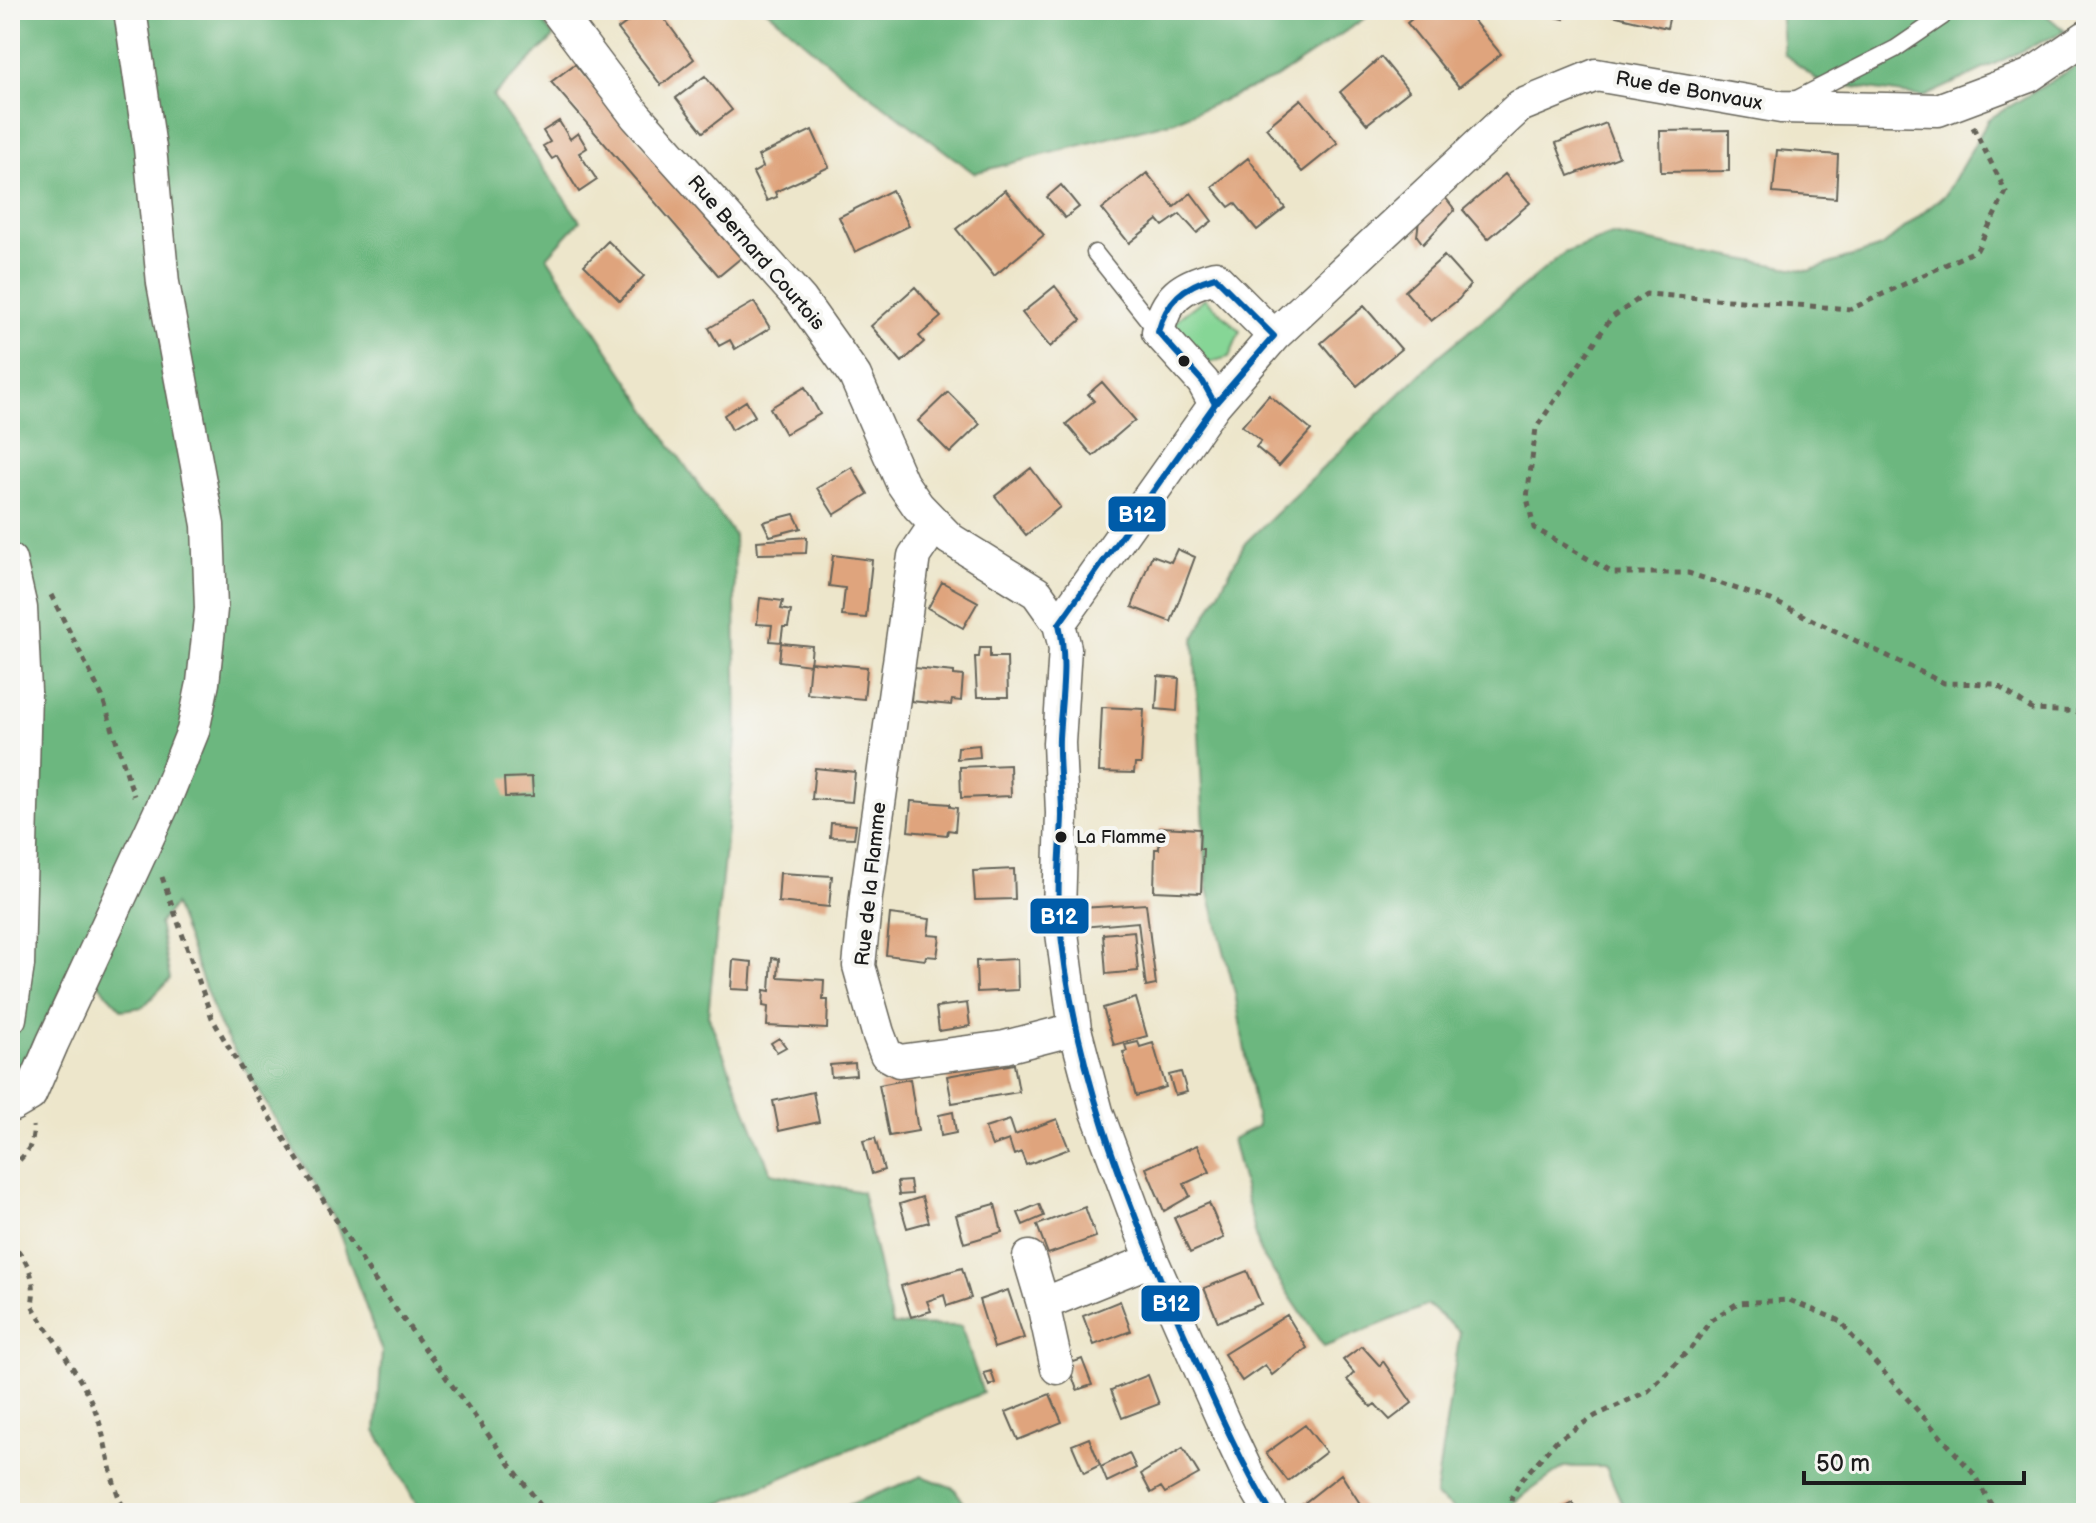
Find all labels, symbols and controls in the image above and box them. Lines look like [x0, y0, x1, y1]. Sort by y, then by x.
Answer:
street label: Rue de Bonvaux [1614, 66, 1765, 116]
street label: Rue Bernard Courtois [682, 171, 830, 335]
unlabelled marker [1176, 353, 1192, 369]
line badge: B12 [1107, 495, 1167, 533]
text: B12 [1118, 502, 1156, 529]
street label: Rue de la Flamme [850, 801, 892, 967]
place label: La Flamme [1076, 827, 1166, 848]
marker: La Flamme [1053, 829, 1069, 845]
line badge: B12 [1029, 897, 1090, 935]
text: B12 [1040, 904, 1078, 931]
line badge: B12 [1140, 1284, 1201, 1323]
text: B12 [1152, 1291, 1190, 1318]
scale bar [1804, 1435, 2024, 1485]
text: 50 m [1816, 1449, 1870, 1478]

